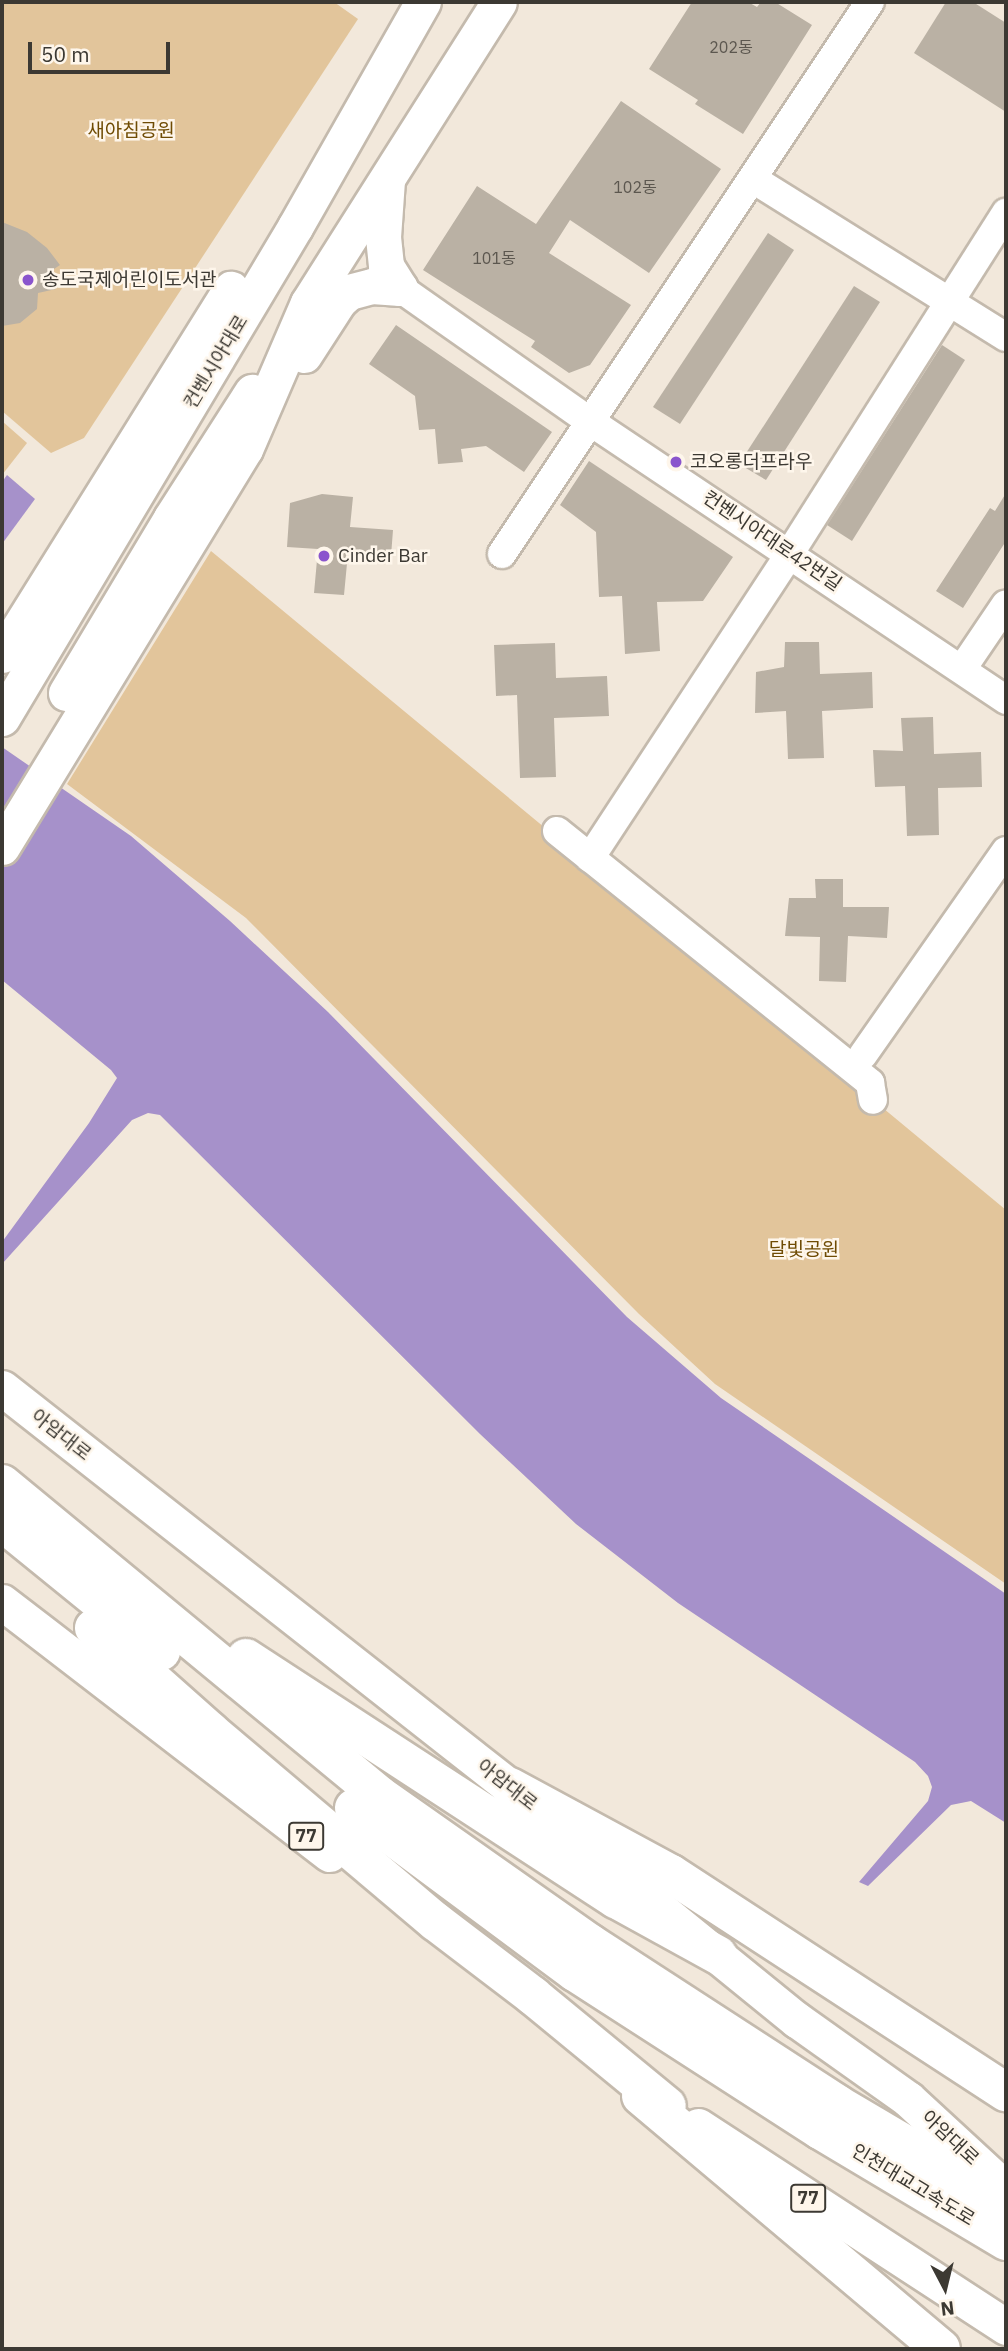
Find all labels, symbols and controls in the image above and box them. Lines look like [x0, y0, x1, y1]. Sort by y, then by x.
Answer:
scale bar [32, 28, 173, 72]
house number: 202동 [709, 37, 753, 57]
text: 50 m [41, 40, 90, 68]
park label: 새아침공원 [87, 120, 175, 142]
house number: 102동 [613, 177, 657, 197]
house number: 101동 [472, 248, 516, 268]
place label: 송도국제어린이도서관 [42, 269, 217, 291]
marker: 송도국제어린이도서관 [20, 272, 36, 288]
street label: 컨벤시아대로 [179, 311, 253, 413]
place label: 코오롱더프라우 [690, 451, 812, 473]
marker: 코오롱더프라우 [668, 454, 684, 470]
street label: 컨벤시아대로42번길 [698, 486, 846, 596]
place label: Cinder Bar [338, 545, 428, 567]
marker: Cinder Bar [316, 548, 332, 564]
park label: 달빛공원 [769, 1239, 839, 1261]
street label: 아암대로 [26, 1404, 96, 1466]
street label: 아암대로 [472, 1754, 542, 1816]
road number: 77 [287, 1822, 325, 1850]
street label: 아암대로 [917, 2106, 983, 2170]
street label: 인천대교고속도로 [847, 2139, 979, 2231]
road number: 77 [789, 2184, 827, 2212]
north arrow [910, 2253, 980, 2323]
text: N [939, 2296, 956, 2322]

